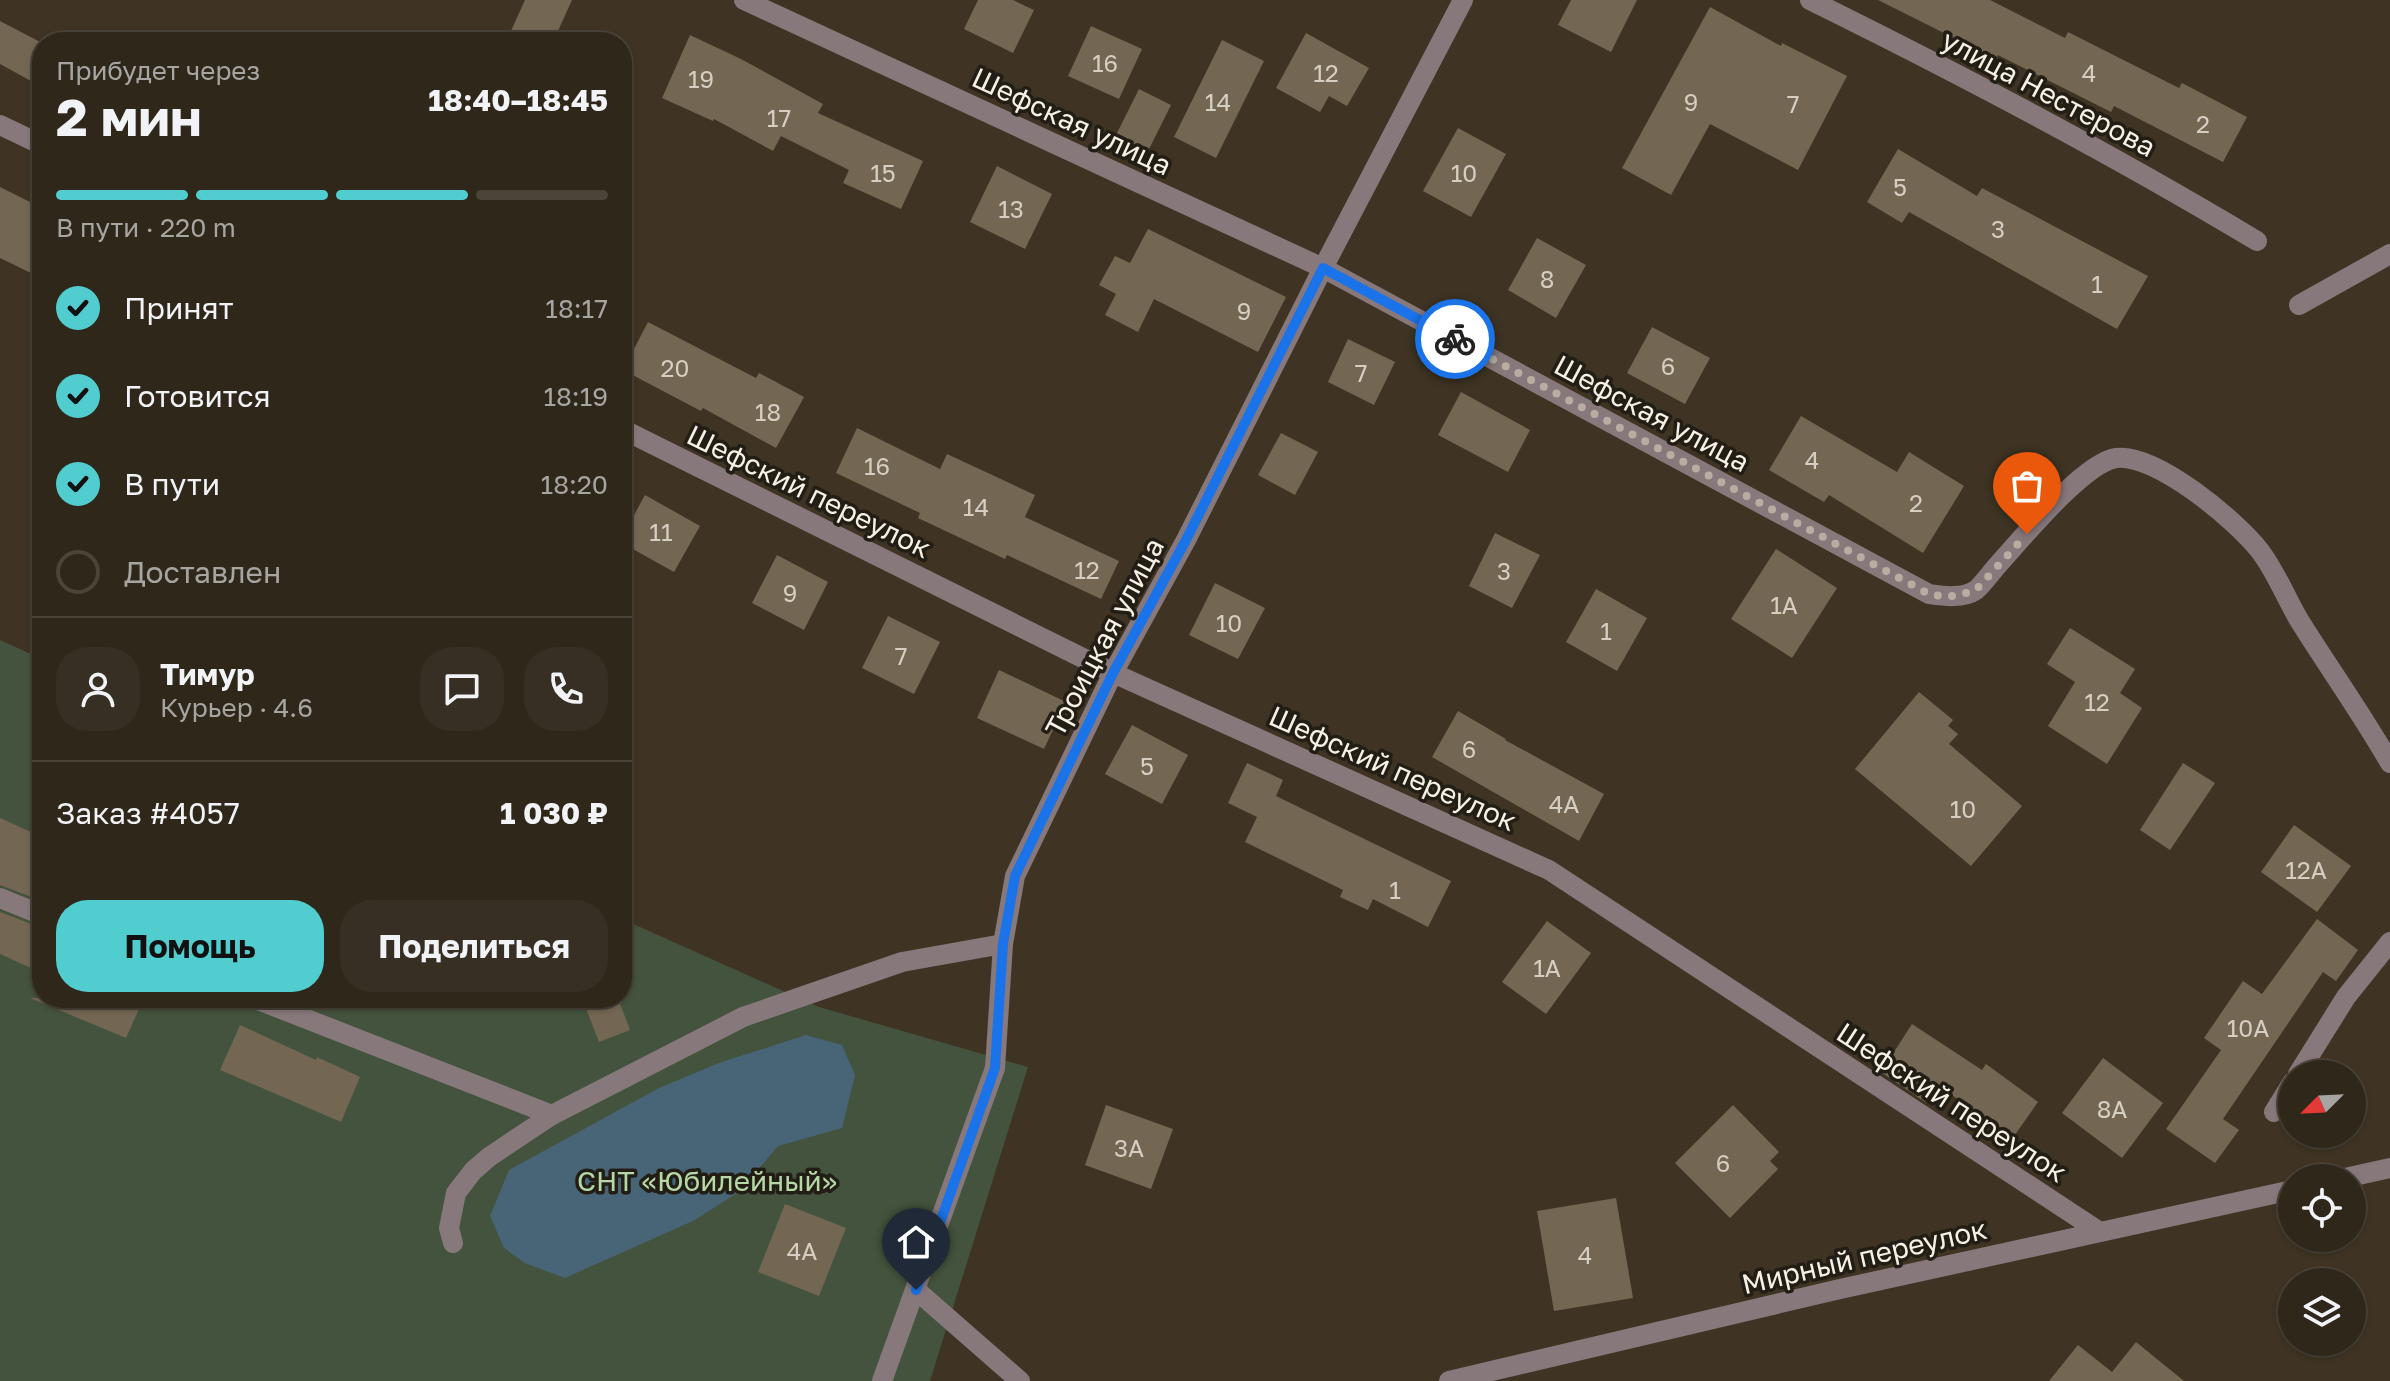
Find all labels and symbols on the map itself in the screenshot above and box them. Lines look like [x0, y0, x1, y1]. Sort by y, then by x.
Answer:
street label: улица Нестерова [1937, 23, 2161, 163]
house number: 16 [1092, 48, 1118, 77]
house number: 12 [1313, 58, 1339, 87]
house number: 4 [2082, 58, 2096, 87]
street label: Шефская улица [967, 60, 1177, 182]
house number: 19 [688, 64, 714, 93]
house number: 14 [1205, 87, 1231, 116]
house number: 9 [1684, 87, 1698, 116]
house number: 7 [1787, 89, 1799, 118]
house number: 17 [767, 103, 791, 132]
house number: 2 [2196, 109, 2210, 138]
house number: 15 [870, 158, 896, 187]
house number: 10 [1451, 158, 1477, 187]
house number: 5 [1893, 172, 1907, 201]
house number: 13 [998, 194, 1024, 223]
house number: 3 [1991, 214, 2005, 243]
house number: 8 [1540, 264, 1554, 293]
house number: 1 [2091, 269, 2103, 298]
house number: 9 [1237, 296, 1251, 325]
courier [1415, 299, 1495, 379]
street label: Шефская улица [1549, 348, 1755, 478]
house number: 6 [1661, 351, 1675, 380]
house number: 20 [661, 353, 689, 382]
house number: 7 [1355, 358, 1367, 387]
house number: 18 [755, 397, 781, 426]
street label: Шефский переулок [682, 418, 936, 564]
house number: 4 [1805, 445, 1819, 474]
house number: 16 [864, 451, 890, 480]
pin [1993, 452, 2061, 534]
house number: 2 [1909, 488, 1923, 517]
house number: 14 [963, 492, 989, 521]
house number: 11 [649, 517, 673, 546]
street label: Троицкая улица [1038, 532, 1170, 742]
house number: 12 [1074, 555, 1100, 584]
house number: 3 [1497, 556, 1511, 585]
house number: 9 [783, 578, 797, 607]
house number: 1А [1770, 590, 1798, 619]
house number: 10 [1216, 608, 1242, 637]
house number: 1 [1600, 616, 1612, 645]
house number: 7 [895, 641, 907, 670]
house number: 12 [2084, 687, 2110, 716]
street label: Шефский переулок [1264, 699, 1522, 837]
house number: 6 [1462, 734, 1476, 763]
house number: 5 [1140, 751, 1154, 780]
house number: 4А [1549, 789, 1579, 818]
house number: 10 [1950, 794, 1976, 823]
house number: 12А [2285, 855, 2327, 884]
house number: 1 [1389, 875, 1401, 904]
house number: 1А [1533, 953, 1561, 982]
house number: 10А [2227, 1013, 2269, 1042]
street label: Шефский переулок [1831, 1015, 2073, 1189]
north arrow [2278, 1060, 2366, 1148]
house number: 8А [2097, 1094, 2127, 1123]
house number: 3А [1114, 1133, 1144, 1162]
house number: 6 [1716, 1148, 1730, 1177]
park label: СНТ «Юбилейный» [577, 1164, 837, 1197]
pin [882, 1208, 950, 1290]
street label: Мирный переулок [1738, 1212, 1990, 1300]
house number: 4А [787, 1236, 817, 1265]
house number: 4 [1578, 1240, 1592, 1269]

